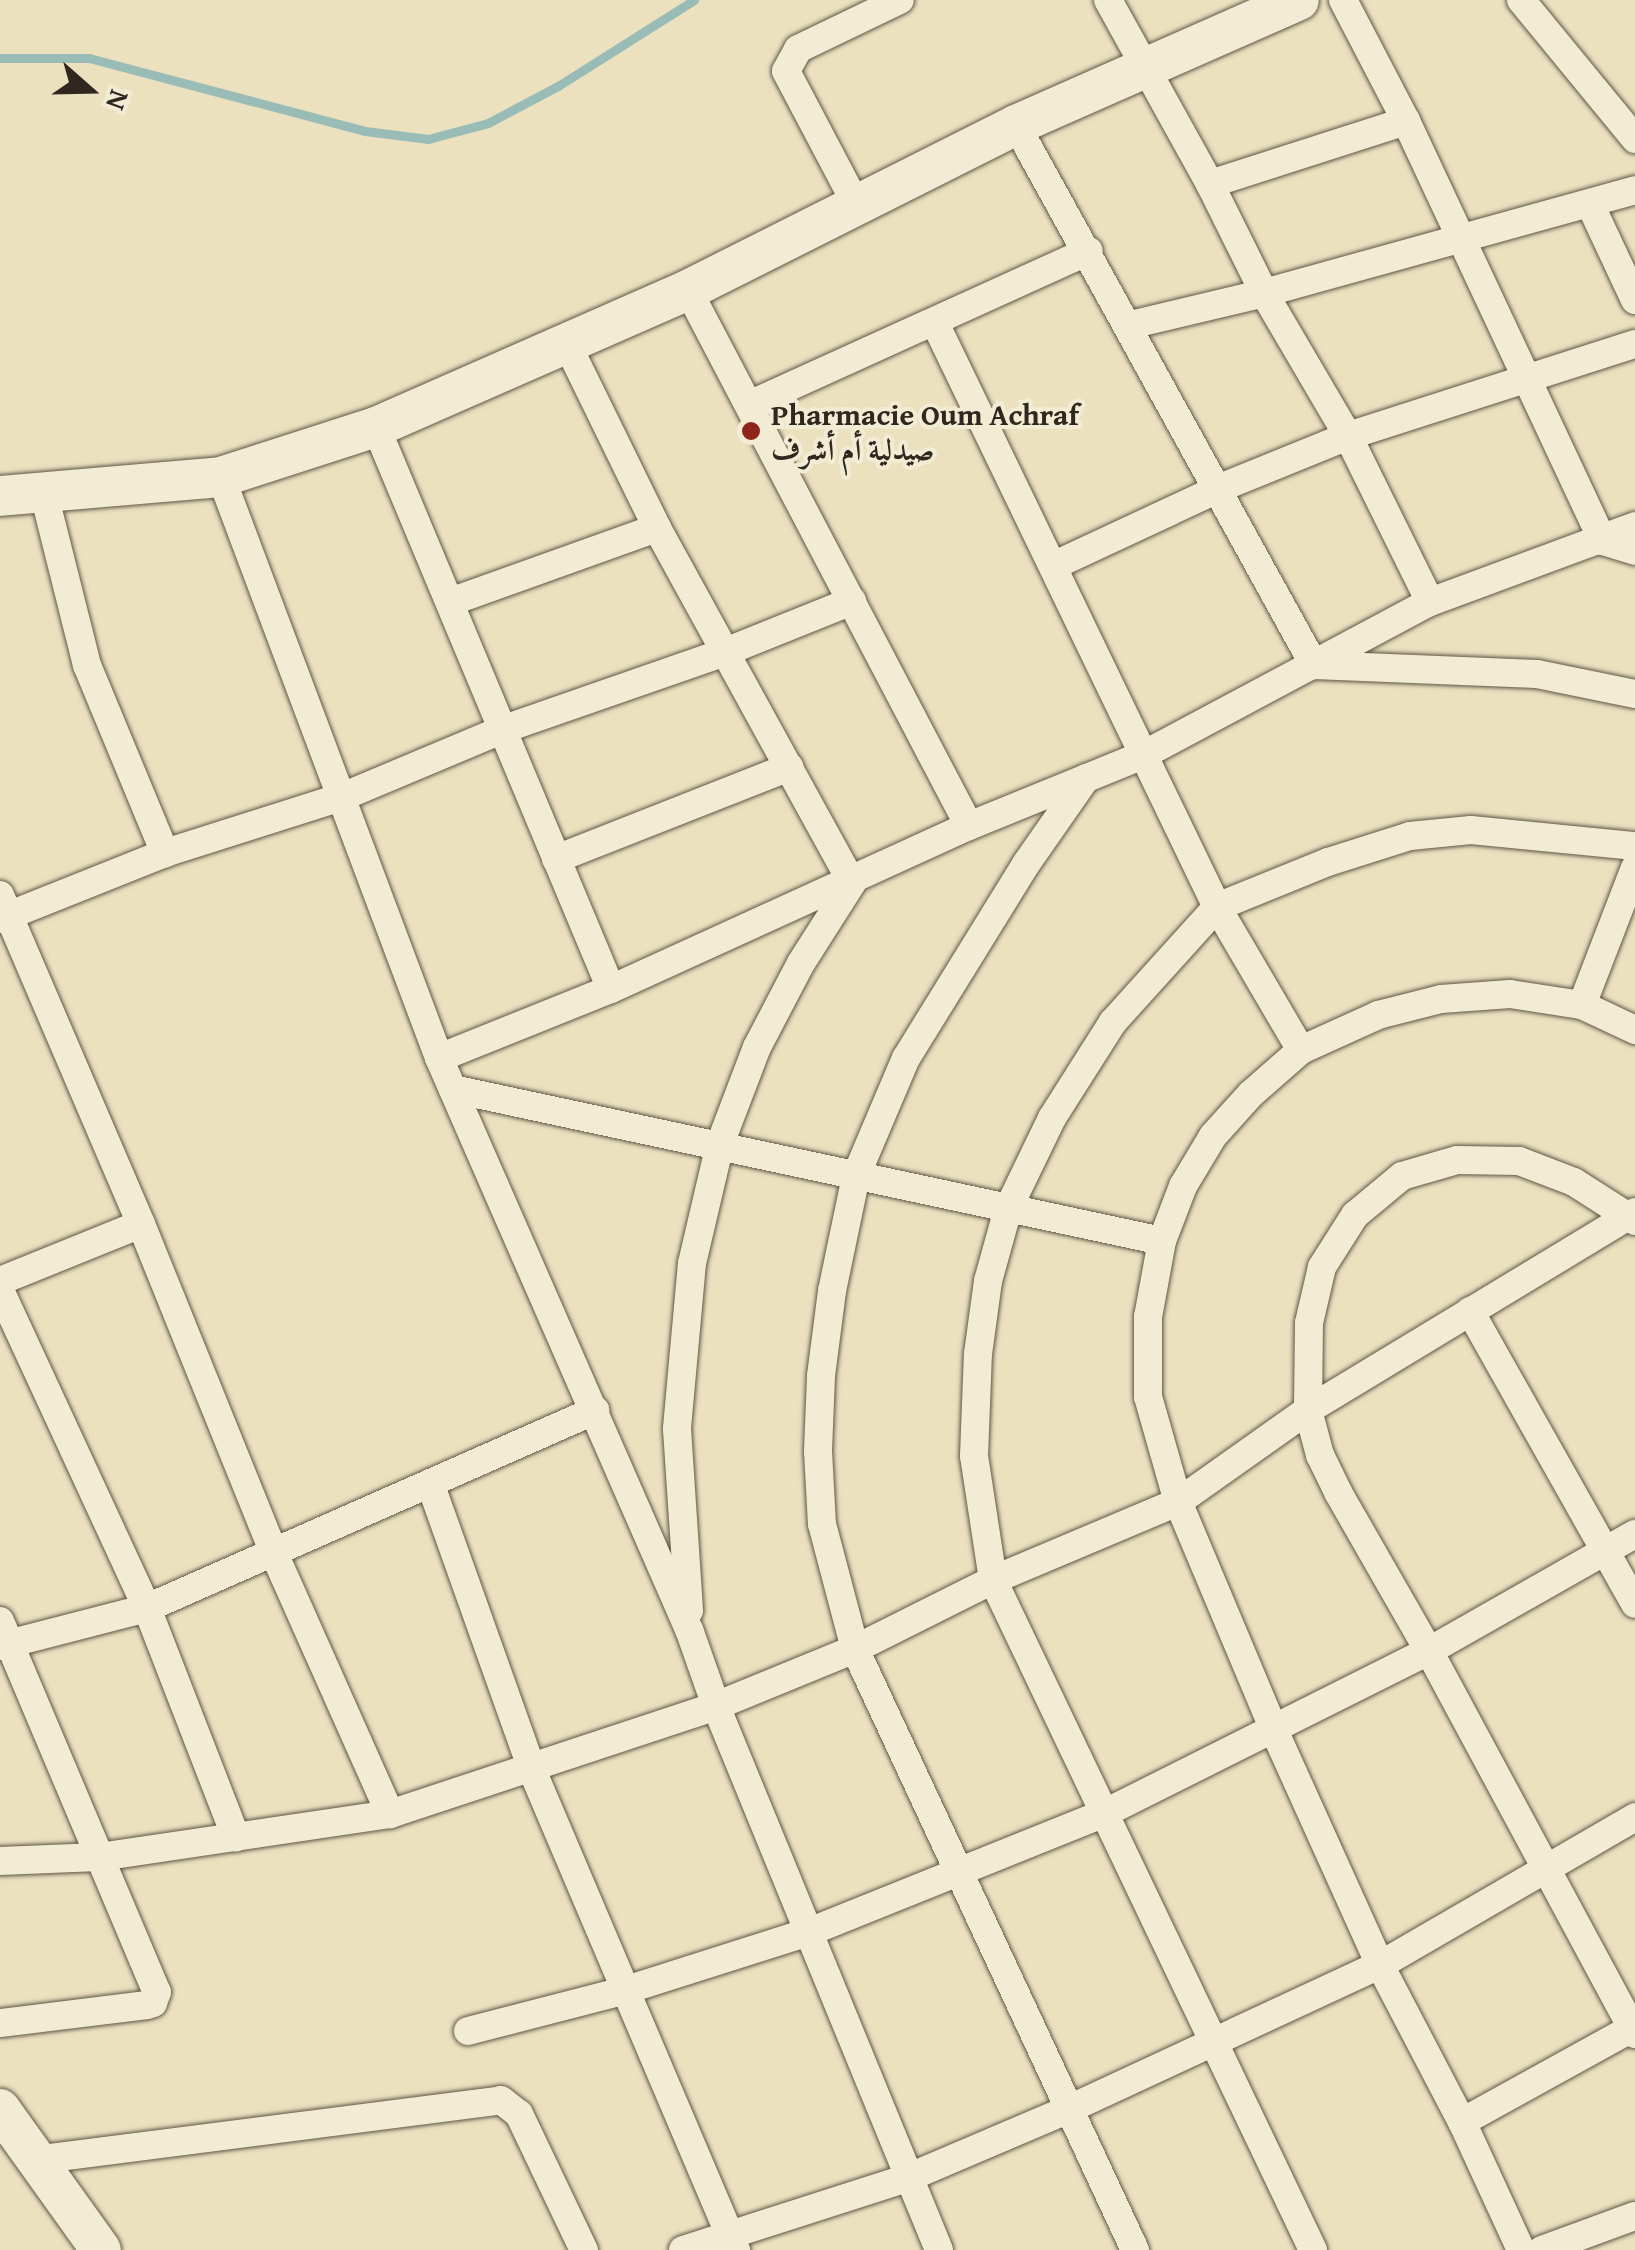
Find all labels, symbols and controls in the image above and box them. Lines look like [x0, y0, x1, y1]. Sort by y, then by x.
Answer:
north arrow [40, 40, 140, 140]
text: N [96, 85, 141, 116]
place label: Pharmacie Oum Achraf صيدلية أم أشرف [771, 396, 1079, 466]
marker: Pharmacie Oum Achraf صيدلية أم أشرف [740, 420, 762, 442]

